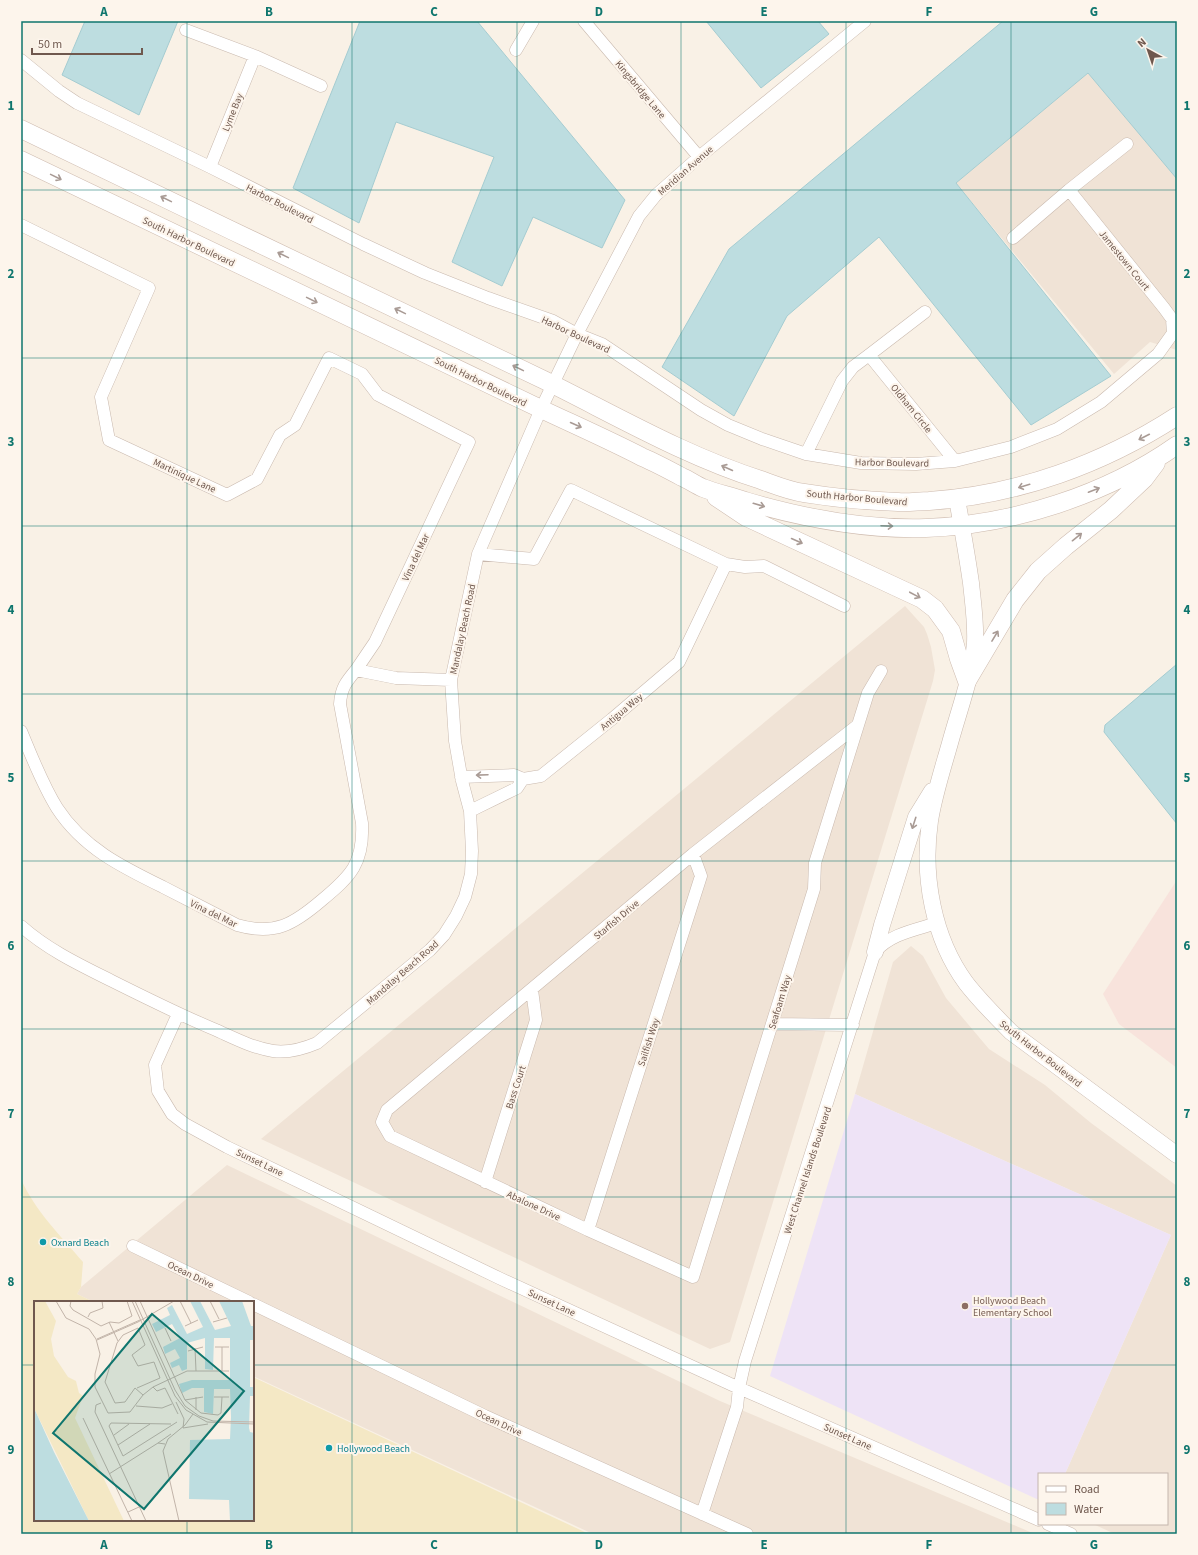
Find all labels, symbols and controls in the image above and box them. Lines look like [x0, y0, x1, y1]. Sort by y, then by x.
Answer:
text: A [99, 3, 108, 21]
text: B [265, 3, 273, 21]
text: C [430, 3, 438, 21]
text: D [595, 3, 603, 21]
text: E [760, 3, 768, 21]
text: F [926, 3, 933, 21]
text: G [1090, 3, 1098, 21]
scale bar [32, 30, 142, 56]
north arrow [1128, 30, 1168, 70]
text: N [1134, 35, 1150, 51]
text: 50 m [38, 36, 62, 53]
street label: Kingsbridge Lane [612, 58, 669, 122]
street label: Lyme Bay [219, 91, 247, 134]
text: 1 [8, 97, 15, 115]
text: 1 [1184, 97, 1191, 115]
street label: Meridian Avenue [655, 143, 717, 199]
one-way arrow [50, 174, 62, 181]
street label: Harbor Boulevard [243, 181, 316, 227]
one-way arrow [160, 195, 172, 202]
street label: South Harbor Boulevard [140, 213, 237, 270]
street label: Jamestown Court [1096, 228, 1153, 294]
one-way arrow [278, 251, 290, 258]
text: 2 [8, 265, 15, 283]
text: 2 [1184, 265, 1191, 283]
one-way arrow [306, 297, 318, 304]
one-way arrow [395, 307, 407, 314]
street label: Harbor Boulevard [539, 313, 612, 357]
street label: South Harbor Boulevard [432, 353, 529, 410]
one-way arrow [512, 364, 524, 371]
street label: Oldham Circle [887, 381, 935, 436]
one-way arrow [570, 422, 582, 429]
text: 3 [8, 433, 15, 451]
one-way arrow [1138, 433, 1150, 441]
text: 3 [1184, 433, 1191, 451]
street label: Martinique Lane [151, 455, 218, 497]
street label: Harbor Boulevard [855, 455, 929, 471]
one-way arrow [721, 464, 733, 471]
one-way arrow [1018, 482, 1030, 490]
one-way arrow [1088, 485, 1100, 493]
street label: South Harbor Boulevard [806, 487, 908, 509]
one-way arrow [753, 502, 766, 509]
one-way arrow [880, 523, 893, 530]
street label: Vina del Mar [399, 531, 433, 583]
one-way arrow [1072, 532, 1083, 541]
one-way arrow [791, 538, 803, 545]
street label: Mandalay Beach Road [447, 583, 479, 676]
one-way arrow [909, 592, 921, 599]
text: 4 [8, 601, 15, 619]
text: 4 [1184, 601, 1191, 619]
one-way arrow [991, 630, 999, 642]
street label: Antigua Way [597, 690, 646, 734]
text: 5 [8, 769, 15, 787]
text: 5 [1184, 769, 1191, 787]
one-way arrow [476, 772, 489, 779]
one-way arrow [910, 816, 917, 829]
street label: Vina del Mar [188, 896, 240, 932]
street label: Starfish Drive [591, 897, 642, 943]
text: 6 [8, 937, 15, 955]
street label: Mandalay Beach Road [363, 937, 442, 1008]
text: 6 [1184, 937, 1191, 955]
street label: Seafoam Way [765, 973, 795, 1031]
street label: Sailfish Way [635, 1016, 663, 1068]
street label: South Harbor Boulevard [996, 1017, 1085, 1090]
street label: Bass Court [502, 1063, 530, 1111]
text: 7 [8, 1105, 15, 1123]
street label: West Channel Islands Boulevard [781, 1105, 835, 1236]
text: 7 [1184, 1105, 1191, 1123]
street label: Sunset Lane [234, 1145, 286, 1180]
street label: Abalone Drive [504, 1187, 563, 1225]
place label: Oxnard Beach [51, 1236, 109, 1250]
marker: Oxnard Beach [38, 1237, 48, 1247]
street label: Ocean Drive [165, 1258, 216, 1292]
text: 8 [8, 1273, 15, 1291]
text: 8 [1184, 1273, 1191, 1291]
street label: Sunset Lane [526, 1286, 578, 1320]
place label: Hollywood Beach Elementary School [973, 1294, 1052, 1320]
inset map [34, 1301, 254, 1521]
marker: Hollywood Beach Elementary School [960, 1301, 970, 1311]
street label: Ocean Drive [473, 1406, 524, 1440]
street label: Sunset Lane [821, 1420, 874, 1454]
text: 9 [8, 1441, 15, 1459]
text: 9 [1184, 1441, 1191, 1459]
place label: Hollywood Beach [337, 1442, 410, 1456]
marker: Hollywood Beach [324, 1443, 334, 1453]
legend [1038, 1473, 1168, 1525]
text: Road [1074, 1481, 1100, 1498]
text: Water [1074, 1501, 1104, 1518]
text: A [99, 1536, 108, 1554]
text: B [265, 1536, 273, 1554]
text: C [430, 1536, 438, 1554]
text: D [595, 1536, 603, 1554]
text: E [760, 1536, 768, 1554]
text: F [926, 1536, 933, 1554]
text: G [1090, 1536, 1098, 1554]

